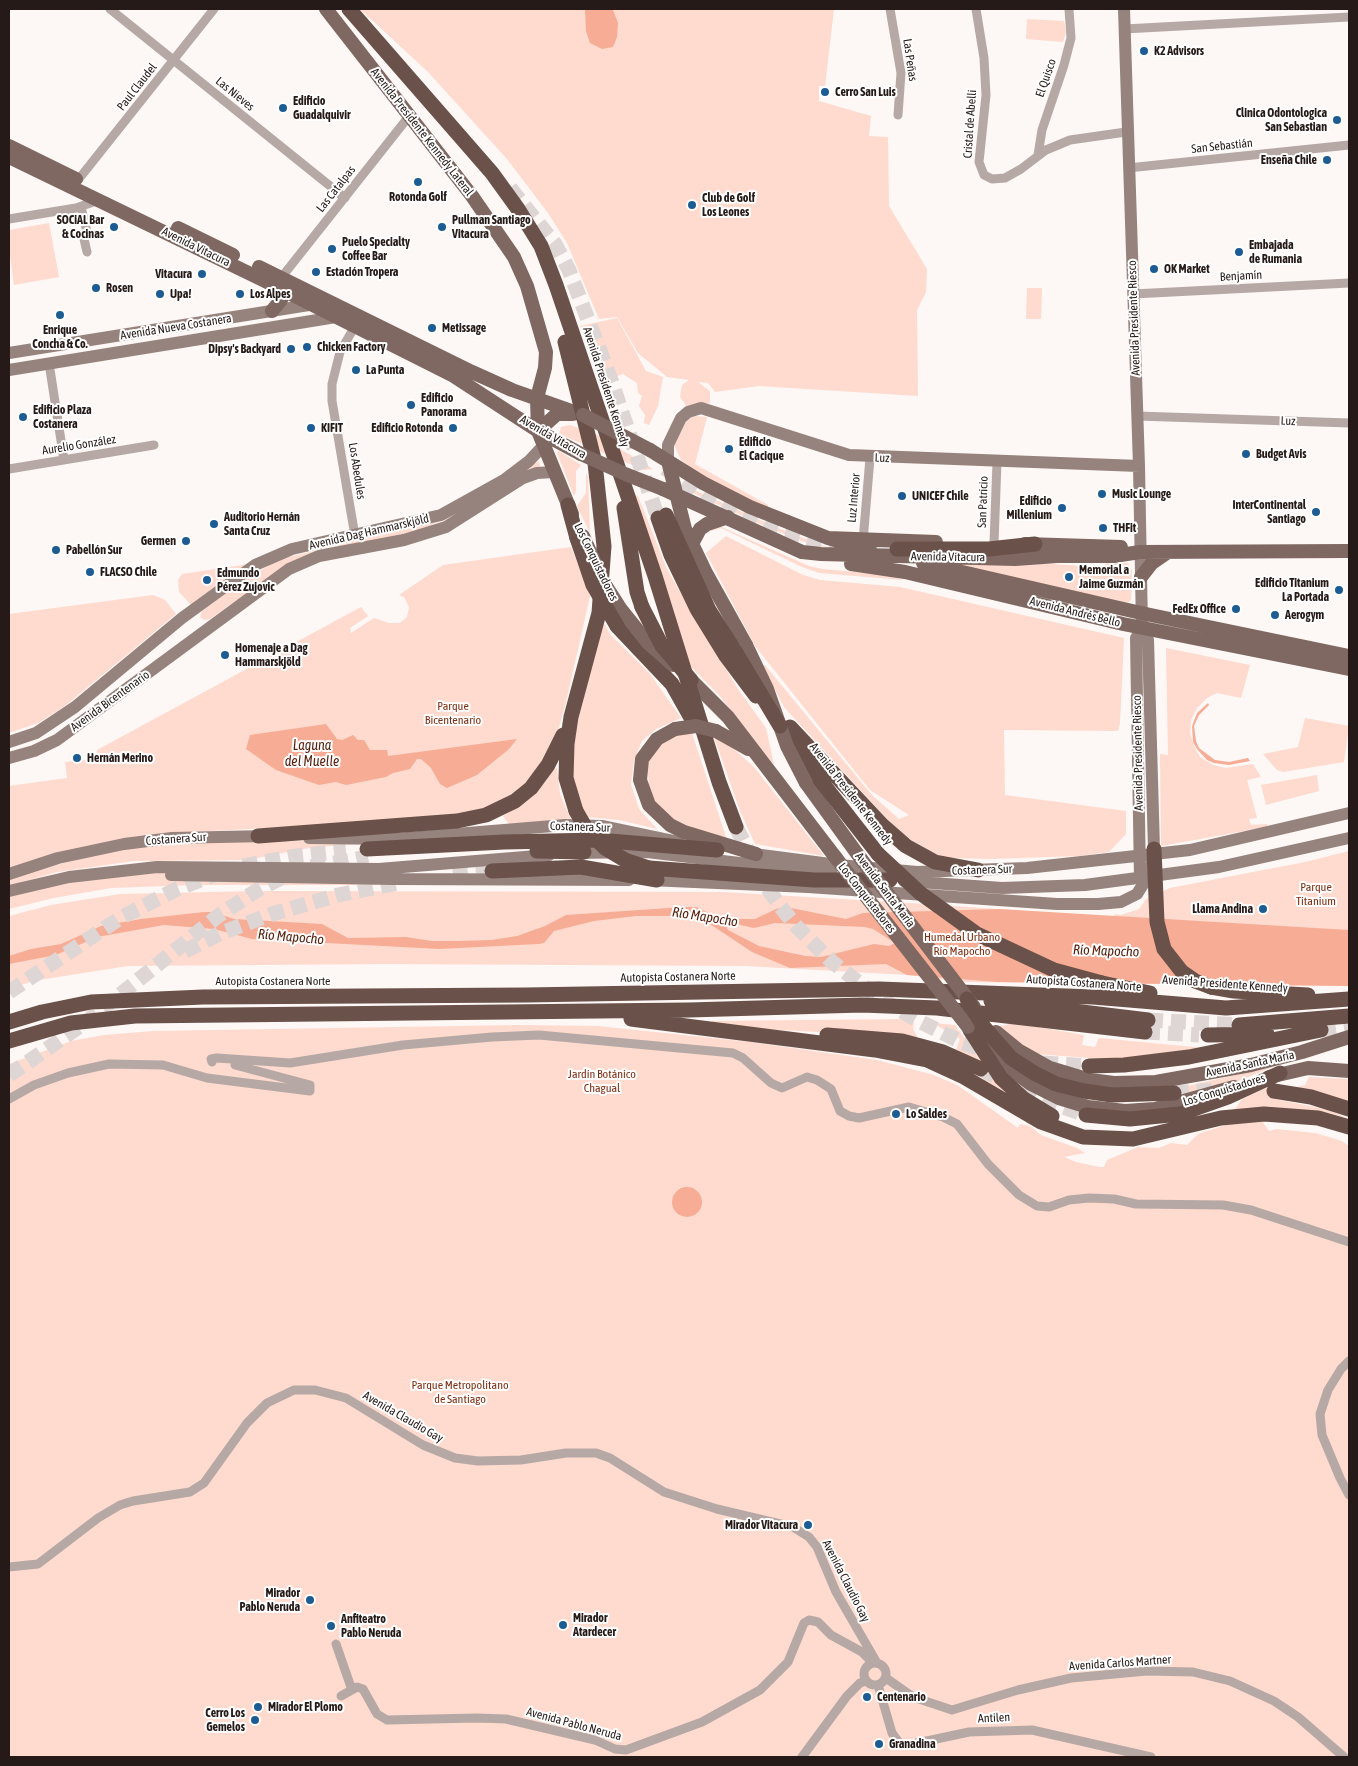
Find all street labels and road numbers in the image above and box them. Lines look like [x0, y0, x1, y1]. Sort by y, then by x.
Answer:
street label: Las Peñas [900, 38, 920, 82]
street label: El Quisco [1033, 57, 1059, 99]
street label: Paul Claudel [114, 60, 160, 114]
street label: Avenida Presidente Kennedy Lateral [368, 65, 476, 199]
street label: Las Nieves [213, 74, 257, 114]
street label: Cristal de Abelli [960, 89, 980, 159]
street label: San Sebastián [1191, 136, 1253, 156]
street label: Las Catalpas [313, 163, 359, 215]
street label: Avenida Vitacura [159, 224, 233, 270]
street label: Avenida Presidente Riesco [1125, 260, 1143, 376]
street label: Benjamín [1219, 268, 1263, 284]
street label: Avenida Nueva Costanera [119, 311, 233, 343]
street label: Avenida Presidente Kennedy [580, 325, 632, 449]
street label: Avenida Vitacura [517, 412, 589, 462]
street label: Luz [1280, 414, 1296, 428]
street label: Aurelio González [41, 432, 117, 458]
street label: Los Abedules [345, 442, 369, 500]
street label: Luz [874, 451, 890, 465]
street label: Luz Interior [845, 473, 863, 523]
street label: San Patricio [975, 476, 991, 528]
street label: Avenida Dag Hammarskjöld [308, 511, 430, 553]
street label: Los Conquistadores [571, 521, 621, 603]
street label: Avenida Vitacura [911, 549, 985, 565]
street label: Avenida Andrés Bello [1028, 594, 1122, 630]
street label: Avenida Bicentenario [68, 668, 152, 734]
street label: Avenida Presidente Riesco [1130, 695, 1146, 811]
street label: Avenida Presidente Kennedy [807, 740, 895, 848]
street label: Costanera Sur [550, 819, 610, 835]
street label: Costanera Sur [145, 830, 207, 848]
street label: Avenida Santa María [852, 850, 918, 930]
street label: Los Conquistadores [835, 860, 899, 936]
street label: Costanera Sur [952, 862, 1012, 878]
street label: Autopista Costanera Norte [620, 969, 736, 985]
street label: Autopista Costanera Norte [1026, 972, 1142, 994]
street label: Avenida Presidente Kennedy [1162, 972, 1288, 996]
street label: Autopista Costanera Norte [215, 974, 331, 988]
street label: Avenida Santa María [1204, 1048, 1296, 1080]
street label: Los Conquistadores [1181, 1071, 1267, 1109]
street label: Avenida Claudio Gay [360, 1388, 446, 1446]
street label: Avenida Claudio Gay [819, 1538, 873, 1624]
street label: Avenida Carlos Martner [1069, 1652, 1171, 1674]
street label: Avenida Pablo Neruda [525, 1704, 623, 1744]
street label: Antilen [978, 1710, 1010, 1726]

